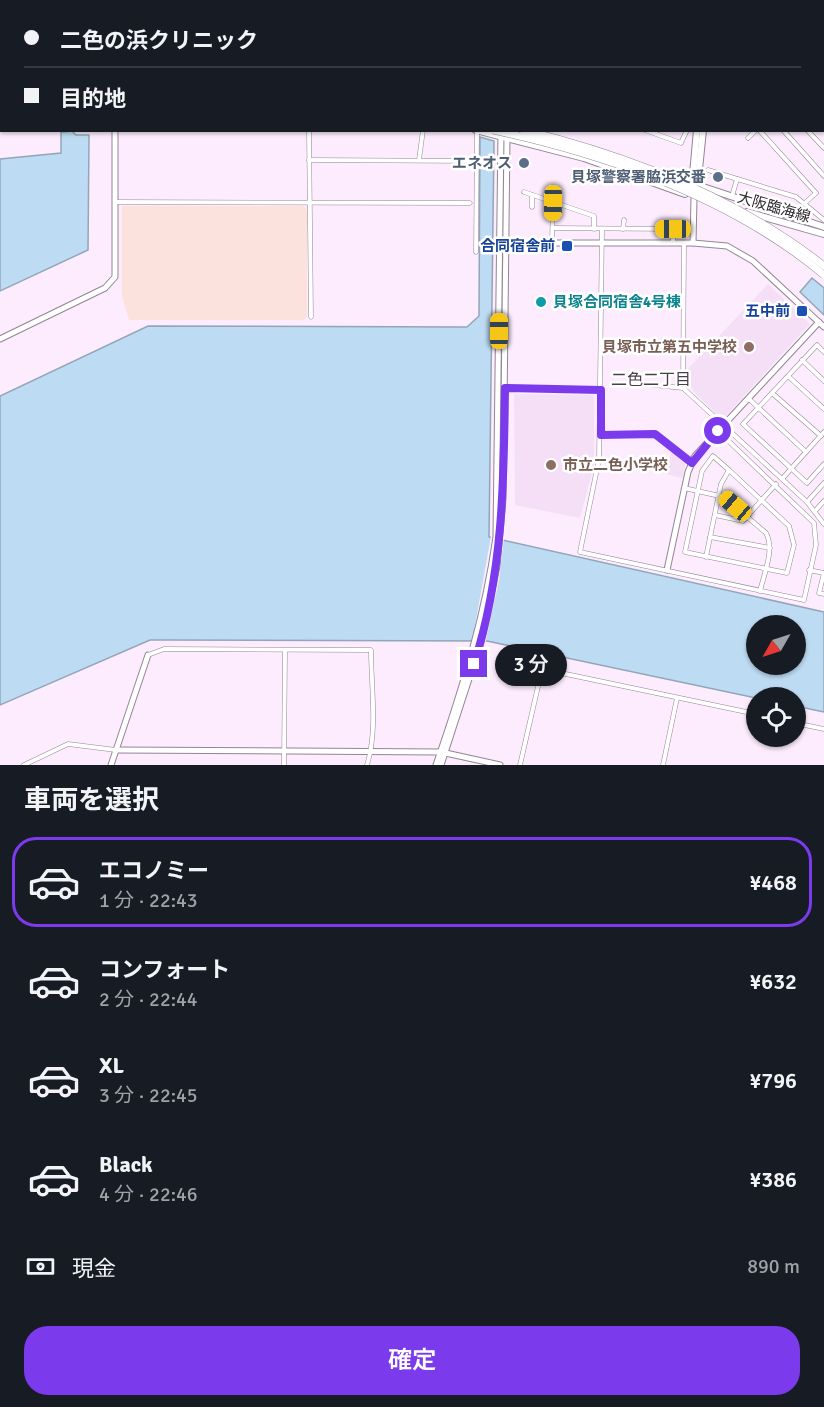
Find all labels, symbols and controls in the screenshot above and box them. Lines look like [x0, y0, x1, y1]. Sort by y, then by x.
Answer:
text: 二色の浜クリニック [60, 27, 258, 54]
text: 目的地 [60, 85, 126, 112]
place label: エネオス [452, 154, 512, 172]
marker: エネオス [517, 156, 531, 170]
place label: 貝塚警察署脇浜交番 [571, 168, 706, 186]
marker: 貝塚警察署脇浜交番 [711, 170, 725, 184]
car [544, 185, 562, 221]
street label: 大阪臨海線 [735, 188, 813, 226]
car [655, 220, 691, 238]
place label: 合同宿舎前 [480, 237, 555, 255]
marker: 合同宿舎前 [560, 239, 574, 253]
place label: 貝塚合同宿舎4号棟 [553, 293, 681, 311]
marker: 貝塚合同宿舎4号棟 [534, 295, 548, 309]
place label: 五中前 [745, 302, 790, 320]
marker: 五中前 [795, 304, 809, 318]
car [490, 313, 508, 349]
place label: 貝塚市立第五中学校 [602, 338, 737, 356]
marker: 貝塚市立第五中学校 [742, 340, 756, 354]
district label: 二色二丁目 [611, 370, 691, 390]
route start [704, 417, 731, 444]
place label: 市立二色小学校 [563, 456, 668, 474]
marker: 市立二色小学校 [544, 458, 558, 472]
car [715, 488, 755, 524]
north arrow [746, 615, 806, 675]
map controls [746, 615, 806, 747]
callout: 3 分 [495, 643, 567, 685]
route end [460, 650, 487, 677]
text: 3 分 [513, 652, 549, 677]
button: locate [746, 687, 806, 747]
text: 車両を選択 [24, 784, 159, 817]
icon: car [27, 855, 81, 909]
text: エコノミー [99, 857, 209, 884]
text: ¥468 [749, 869, 797, 896]
text: 1 分 · 22:43 [99, 888, 198, 913]
icon: car [27, 954, 81, 1008]
text: コンフォート [99, 956, 230, 983]
text: ¥632 [749, 968, 797, 995]
text: 2 分 · 22:44 [99, 987, 198, 1012]
text: XL [99, 1052, 124, 1079]
icon: car [27, 1053, 81, 1107]
text: ¥796 [749, 1067, 797, 1094]
text: 3 分 · 22:45 [99, 1083, 198, 1108]
text: Black [99, 1151, 153, 1178]
icon: car [27, 1152, 81, 1206]
text: ¥386 [749, 1166, 797, 1193]
text: 4 分 · 22:46 [99, 1182, 198, 1207]
icon: cash [24, 1250, 57, 1283]
text: 890 m [747, 1254, 800, 1279]
text: 現金 [72, 1255, 116, 1282]
button: 確定 [24, 1326, 800, 1395]

